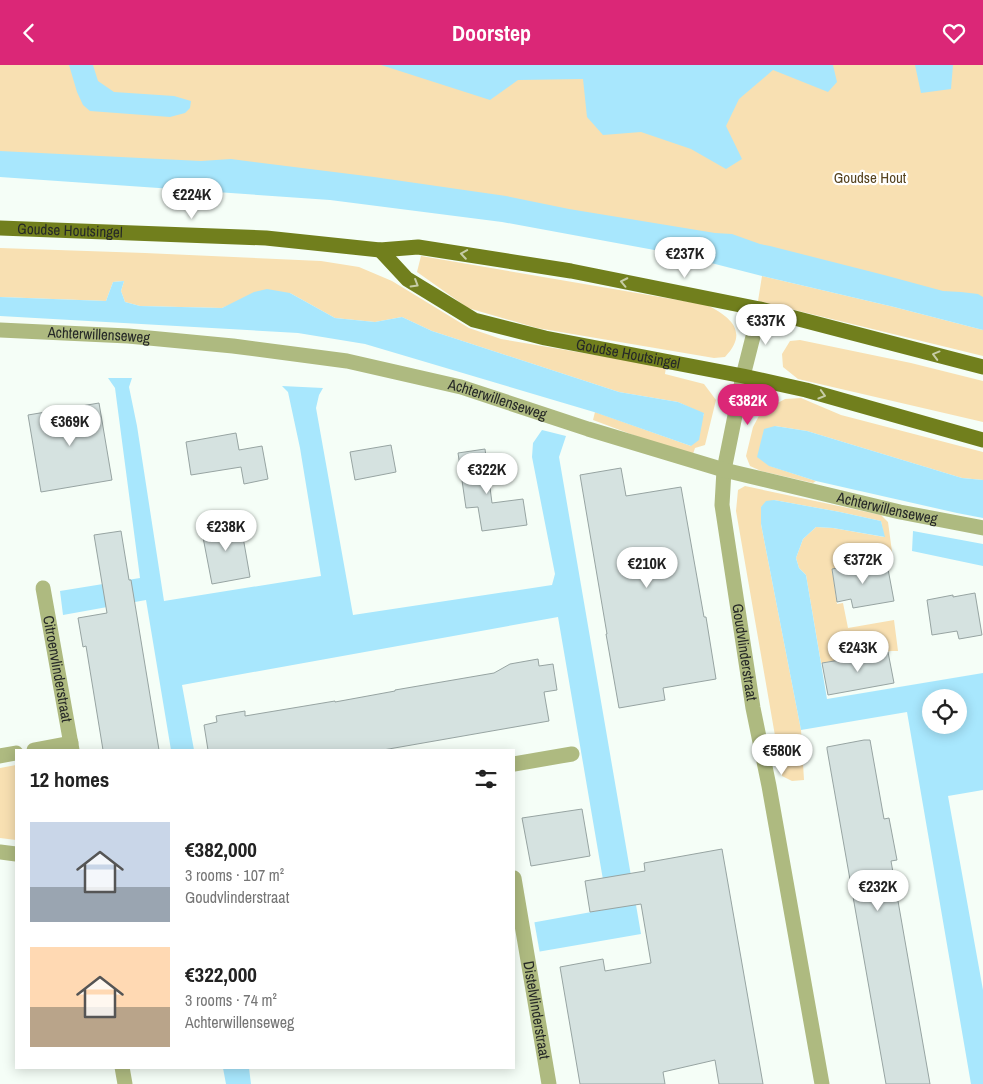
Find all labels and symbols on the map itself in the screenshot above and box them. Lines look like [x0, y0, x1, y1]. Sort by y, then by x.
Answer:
park label: Goudse Hout [834, 167, 907, 188]
pin: €224K [157, 177, 227, 220]
street label: Goudse Houtsingel [17, 218, 123, 243]
pin: €237K [650, 237, 720, 279]
one-way arrow [460, 250, 469, 260]
one-way arrow [410, 277, 419, 287]
one-way arrow [620, 277, 629, 287]
pin: €337K [731, 303, 801, 346]
street label: Achterwillenseweg [46, 321, 151, 348]
street label: Goudse Houtsingel [574, 333, 682, 374]
one-way arrow [931, 350, 940, 361]
street label: Achterwillenseweg [445, 373, 550, 425]
pin: €382K [713, 383, 783, 426]
one-way arrow [817, 389, 826, 399]
pin: €369K [35, 405, 105, 447]
pin: €322K [452, 453, 522, 495]
street label: Achterwillenseweg [834, 486, 940, 529]
pin: €238K [191, 509, 261, 552]
pin: €372K [828, 543, 898, 585]
pin: €210K [612, 547, 682, 589]
street label: Goudvlinderstraat [727, 602, 763, 703]
street label: Citroenvlinderstraat [38, 614, 78, 724]
pin: €243K [823, 631, 893, 673]
pin: €580K [747, 733, 817, 776]
pin: €232K [843, 869, 913, 912]
street label: Distelvlinderstraat [518, 959, 556, 1061]

